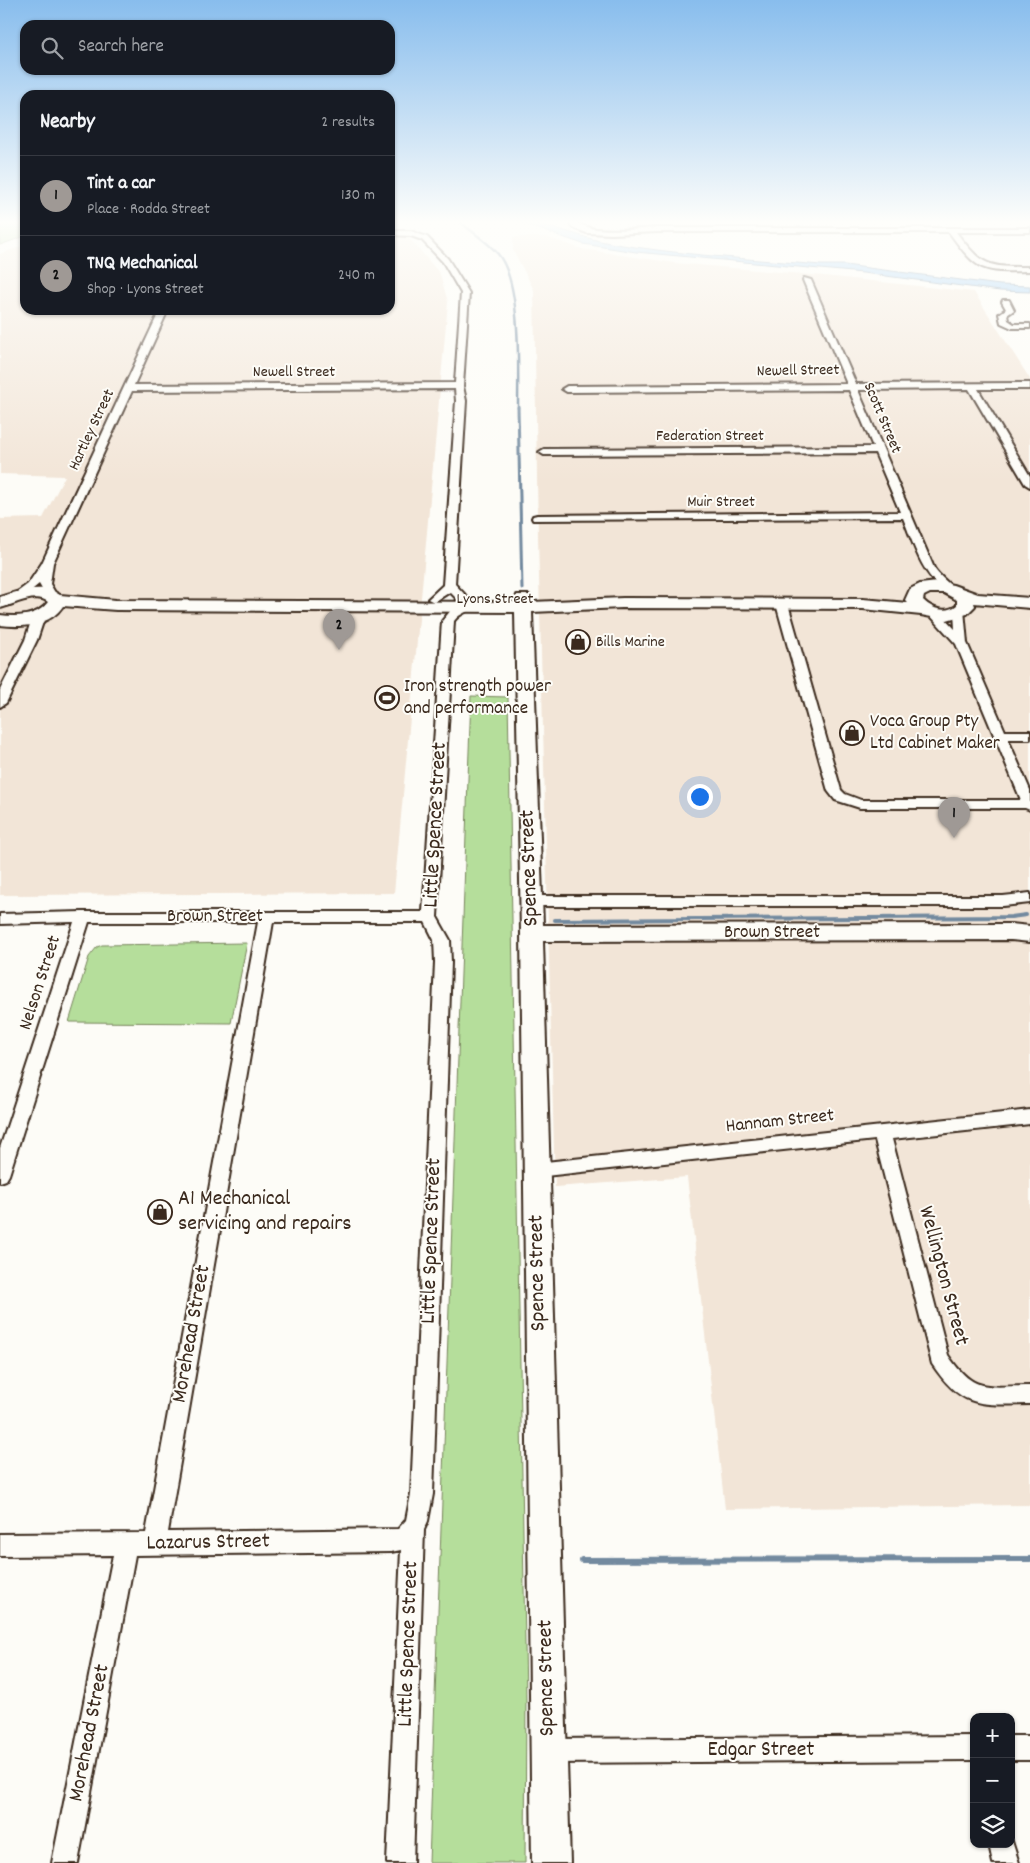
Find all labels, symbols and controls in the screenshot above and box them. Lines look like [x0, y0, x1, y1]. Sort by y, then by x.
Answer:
search box [20, 20, 395, 75]
icon: search [38, 34, 66, 62]
text: Search here [78, 34, 164, 61]
text: Nearby [40, 108, 95, 138]
text: 2 results [321, 111, 375, 134]
text: Tint a car [87, 171, 155, 198]
text: 1 [54, 184, 58, 207]
text: 130 m [341, 184, 375, 207]
text: Place · Rodda Street [87, 198, 210, 221]
text: TNQ Mechanical [87, 251, 198, 278]
text: 2 [53, 264, 60, 287]
text: 240 m [338, 264, 375, 287]
text: Shop · Lyons Street [87, 278, 204, 301]
street label: Newell Street [757, 359, 840, 383]
street label: Newell Street [253, 361, 335, 384]
street label: Scott Street [857, 379, 907, 457]
street label: Hartley Street [63, 385, 121, 474]
street label: Federation Street [656, 425, 764, 448]
street label: Muir Street [687, 491, 755, 514]
street label: Lyons Street [457, 588, 533, 611]
pin: 2 [323, 609, 355, 650]
shop icon: Bills Marine [565, 629, 591, 655]
place label: Bills Marine [596, 631, 665, 654]
place label: Iron strength power and performance [404, 674, 551, 723]
sports icon: Iron strength power and performance [374, 685, 400, 711]
place label: Voca Group Pty Ltd Cabinet Maker [870, 709, 1000, 758]
shop icon: Voca Group Pty Ltd Cabinet Maker [839, 720, 865, 746]
street label: Little Spence Street [416, 741, 456, 909]
your location [687, 784, 713, 810]
pin: 1 [938, 797, 970, 838]
street label: Spence Street [512, 809, 548, 927]
street label: Brown Street [167, 904, 263, 931]
street label: Brown Street [724, 920, 820, 947]
street label: Nelson Street [13, 932, 69, 1034]
street label: Hannam Street [725, 1103, 835, 1141]
street label: Little Spence Street [414, 1158, 450, 1324]
place label: A1 Mechanical servicing and repairs [178, 1184, 352, 1240]
shop icon: A1 Mechanical servicing and repairs [147, 1199, 173, 1225]
street label: Wellington Street [909, 1203, 977, 1349]
street label: Spence Street [521, 1214, 555, 1332]
street label: Morehead Street [165, 1263, 219, 1405]
street label: Lazarus Street [146, 1526, 270, 1560]
street label: Little Spence Street [391, 1561, 427, 1727]
street label: Spence Street [530, 1619, 564, 1737]
street label: Morehead Street [61, 1662, 119, 1804]
map controls [970, 1713, 1015, 1848]
button: + [970, 1713, 1015, 1758]
street label: Edgar Street [708, 1735, 814, 1766]
button: − [970, 1758, 1015, 1803]
button: layers [970, 1803, 1015, 1848]

